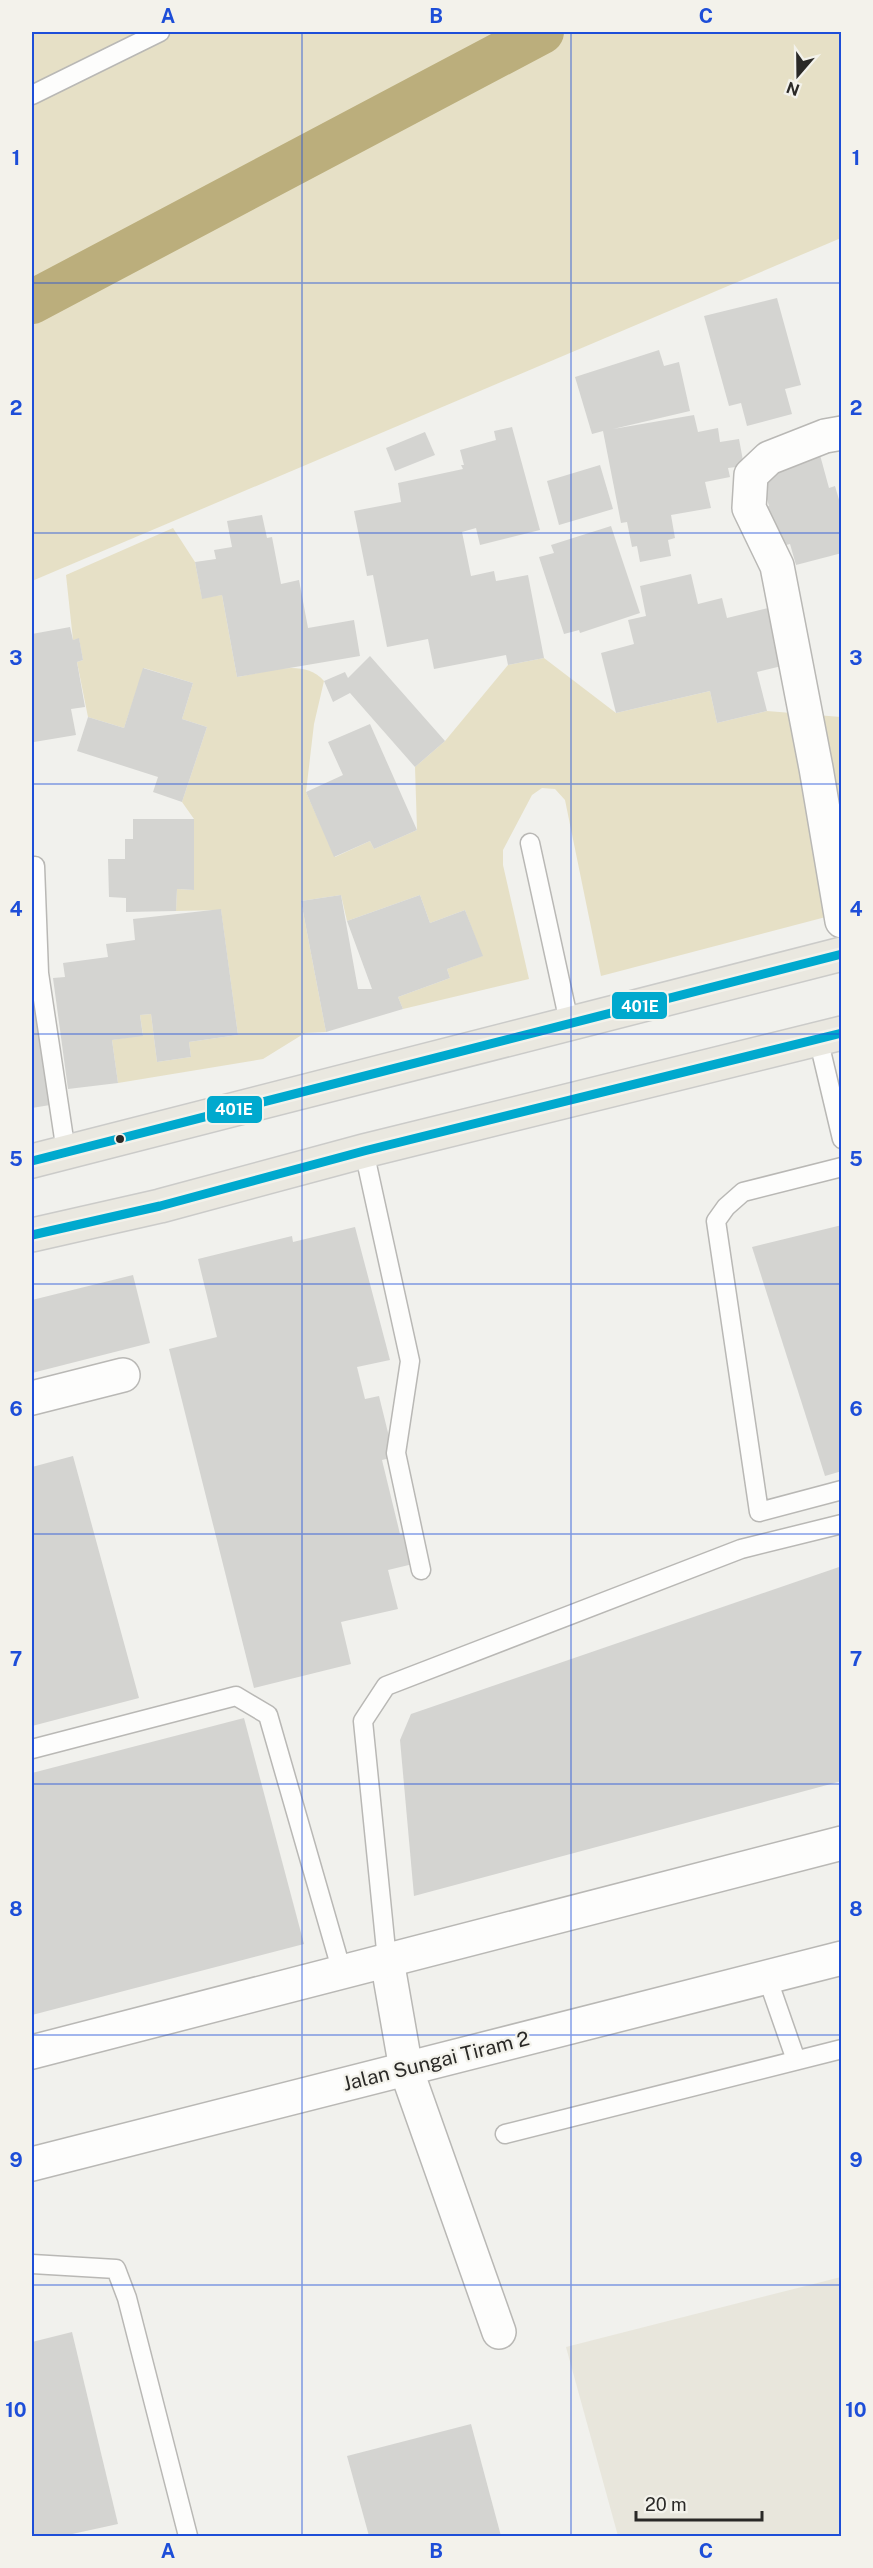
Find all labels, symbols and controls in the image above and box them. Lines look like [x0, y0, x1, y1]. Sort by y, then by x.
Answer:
text: A [161, 4, 175, 28]
text: B [429, 4, 443, 28]
text: C [699, 4, 713, 28]
north arrow [768, 45, 828, 105]
text: N [784, 78, 802, 100]
text: 1 [12, 146, 20, 170]
text: 1 [852, 146, 860, 170]
text: 2 [10, 396, 22, 420]
text: 2 [850, 396, 862, 420]
text: 3 [9, 646, 23, 670]
text: 3 [849, 646, 863, 670]
text: 4 [9, 897, 23, 921]
text: 4 [849, 897, 863, 921]
line badge: 401E [611, 991, 668, 1020]
text: 401E [621, 997, 659, 1016]
line badge: 401E [206, 1095, 263, 1124]
text: 401E [215, 1100, 253, 1119]
unlabelled marker [114, 1133, 126, 1145]
text: 5 [9, 1147, 23, 1171]
text: 5 [849, 1147, 863, 1171]
text: 6 [9, 1397, 23, 1421]
text: 6 [849, 1397, 863, 1421]
text: 7 [10, 1647, 22, 1671]
text: 7 [850, 1647, 862, 1671]
text: 8 [9, 1897, 23, 1921]
text: 8 [849, 1897, 863, 1921]
street label: Jalan Sungai Tiram 2 [340, 2026, 532, 2096]
text: 9 [9, 2148, 23, 2172]
text: 9 [849, 2148, 863, 2172]
text: 10 [5, 2398, 27, 2422]
text: 10 [845, 2398, 867, 2422]
scale bar [636, 2484, 762, 2522]
text: 20 m [645, 2494, 687, 2515]
text: A [161, 2539, 175, 2563]
text: B [429, 2539, 443, 2563]
text: C [699, 2539, 713, 2563]

